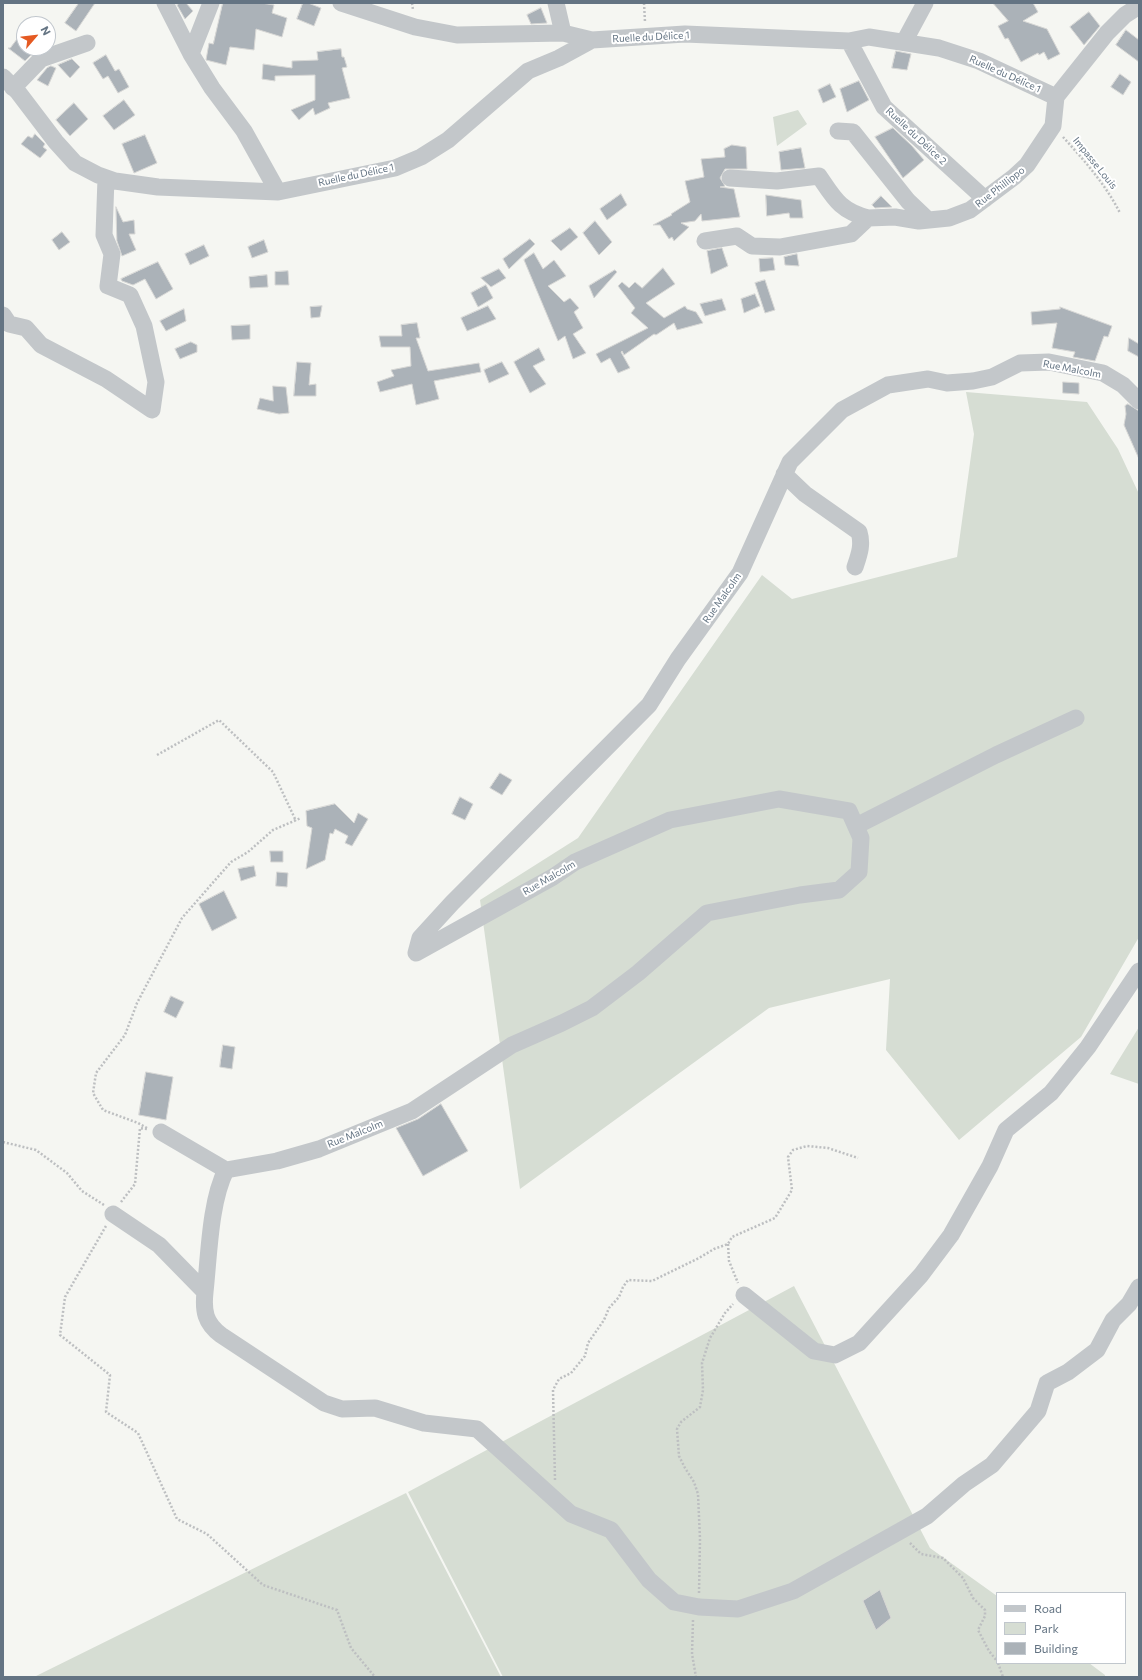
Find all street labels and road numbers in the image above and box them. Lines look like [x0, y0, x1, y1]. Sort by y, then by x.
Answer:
street label: Ruelle du Délice 1 [612, 29, 690, 45]
street label: Ruelle du Délice 1 [967, 53, 1043, 95]
street label: Ruelle du Délice 2 [883, 105, 949, 167]
street label: Impasse Louis [1070, 135, 1120, 191]
street label: Ruelle du Délice 1 [317, 161, 395, 189]
street label: Rue Phillippo [973, 164, 1027, 210]
street label: Rue Malcolm [1042, 357, 1102, 381]
street label: Rue Malcolm [700, 570, 744, 626]
street label: Rue Malcolm [521, 858, 577, 898]
street label: Rue Malcolm [325, 1117, 385, 1151]

